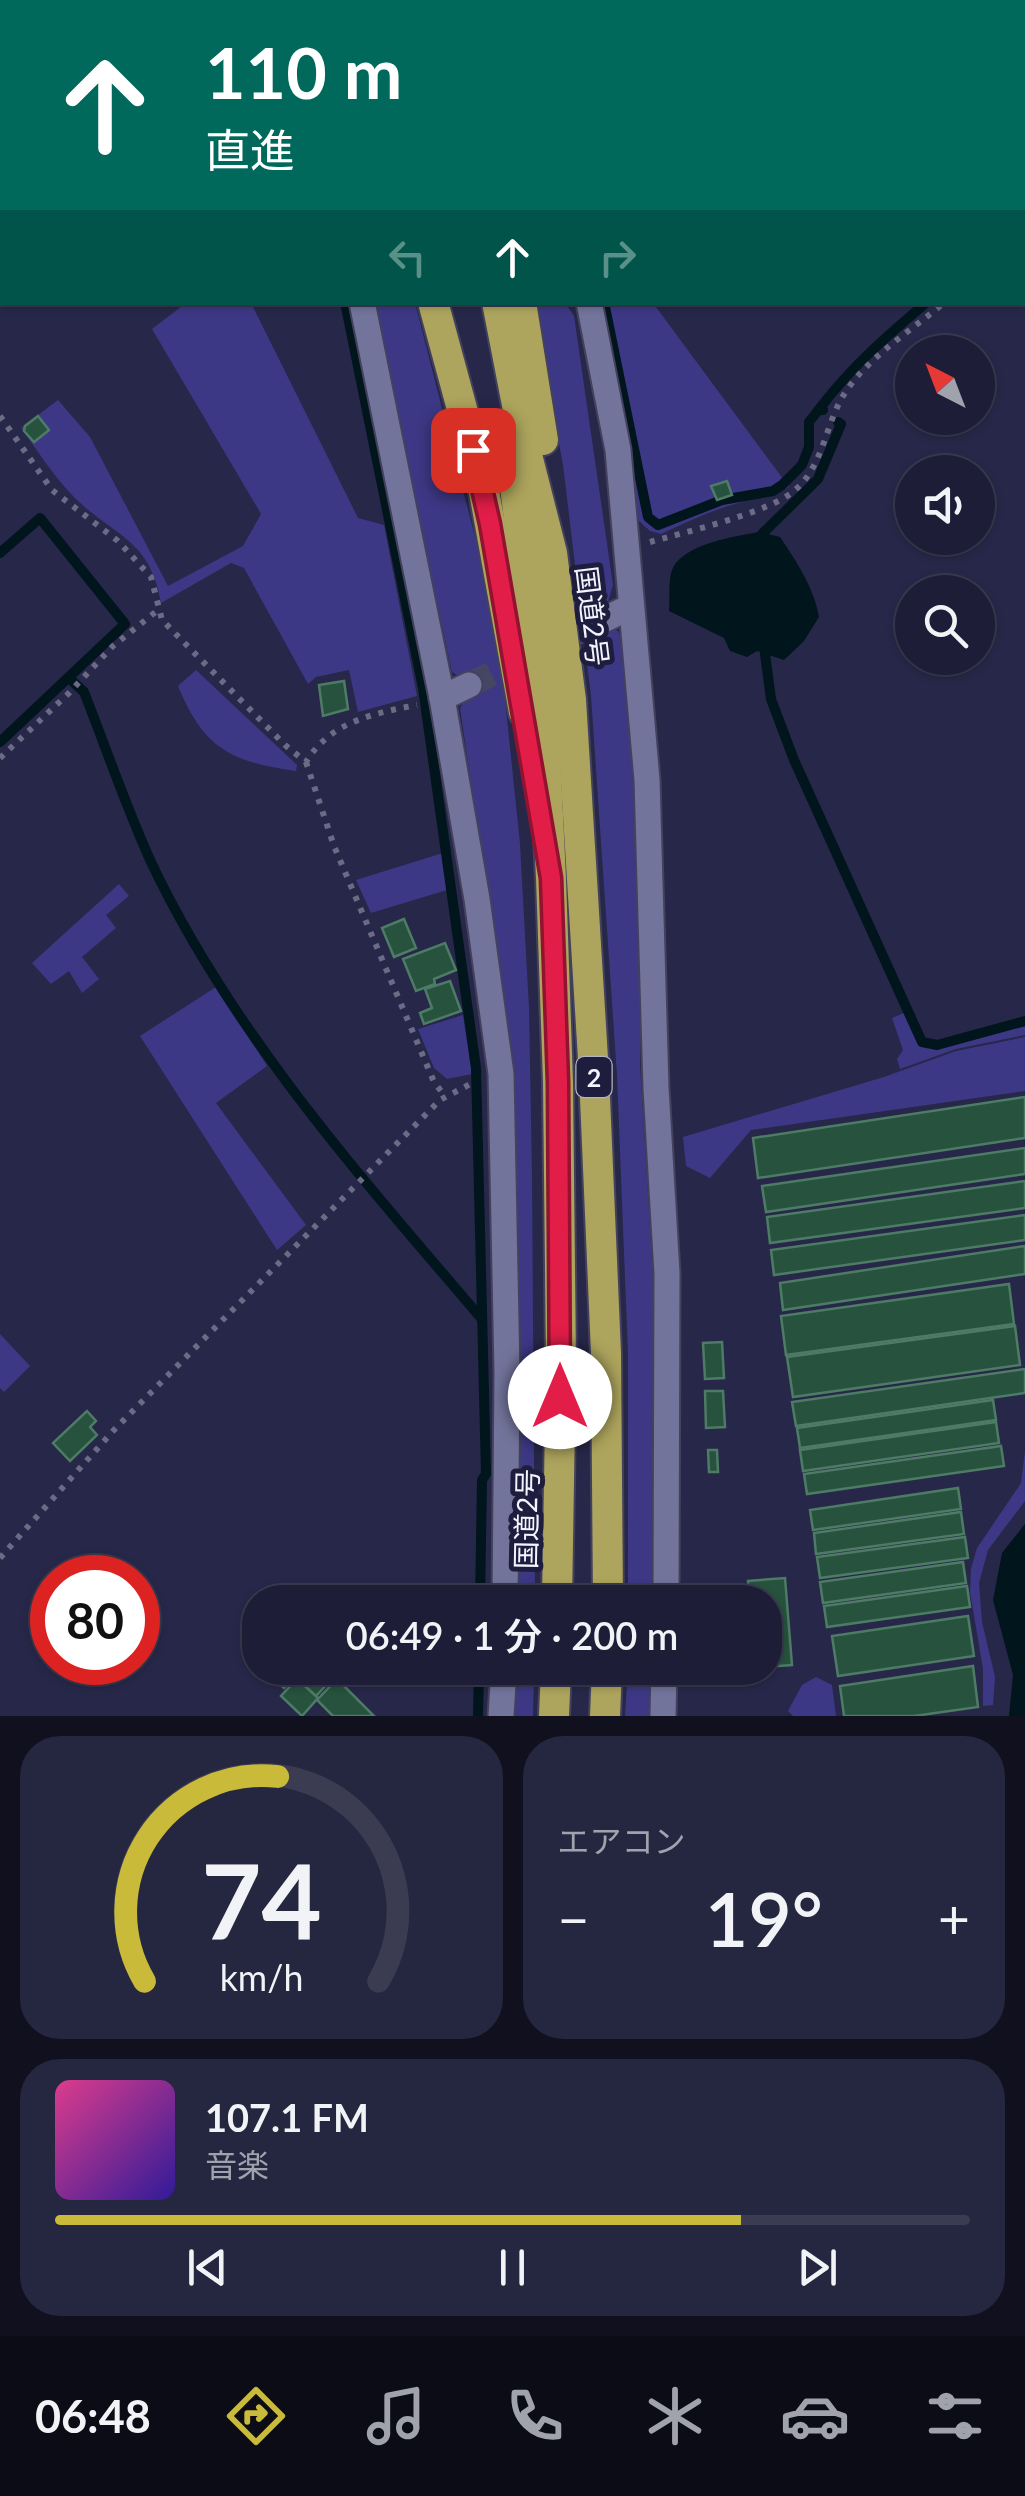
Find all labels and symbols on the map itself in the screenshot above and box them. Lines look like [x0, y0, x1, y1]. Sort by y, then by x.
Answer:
north arrow [895, 335, 995, 435]
pin [431, 408, 516, 493]
street label: 国道2号 [570, 564, 616, 668]
road number: 2 [576, 1057, 612, 1097]
position arrow [508, 1345, 612, 1449]
street label: 国道2号 [508, 1469, 544, 1569]
speed limit sign: 80 [30, 1555, 160, 1685]

